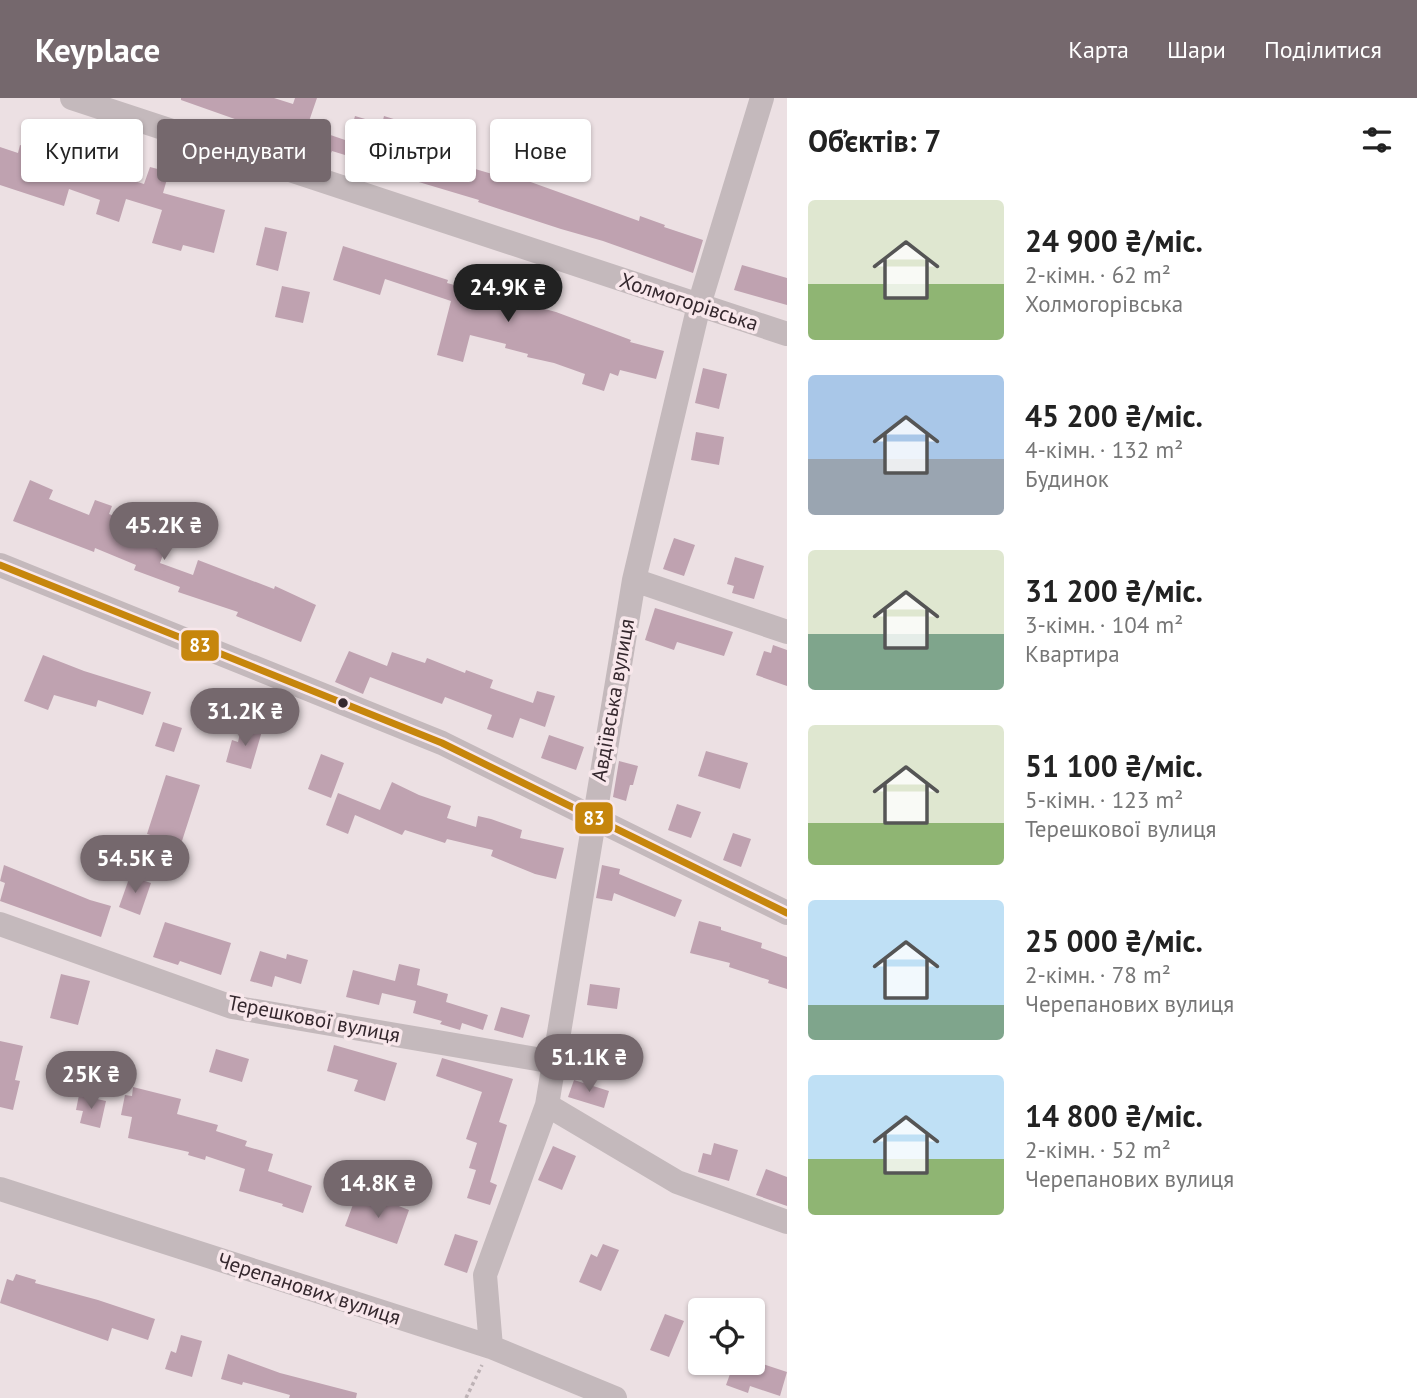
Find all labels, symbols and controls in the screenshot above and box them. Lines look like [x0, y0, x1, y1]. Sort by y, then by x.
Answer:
text: Keyplace [35, 28, 160, 71]
text: Карта [1068, 34, 1129, 65]
text: Шари [1167, 34, 1226, 65]
text: Поділитися [1264, 34, 1382, 65]
chip: Купити [21, 119, 143, 182]
chip: Орендувати [157, 119, 331, 182]
chip: Фільтри [345, 119, 476, 182]
chip: Нове [490, 119, 591, 182]
text: Об’єктів: 7 [808, 121, 941, 160]
icon: filters [1358, 121, 1396, 159]
text: 24 900 ₴/міс. [1025, 221, 1203, 260]
icon: home [864, 228, 948, 312]
text: 2-кімн. · 62 m² [1025, 260, 1171, 289]
pin: 24.9K ₴ [443, 264, 573, 324]
street label: Холмогорівська [616, 266, 762, 337]
text: 24.9K ₴ [469, 272, 547, 301]
text: Холмогорівська [1025, 289, 1183, 318]
text: 45 200 ₴/міс. [1025, 396, 1203, 435]
icon: home [864, 403, 948, 487]
text: 4-кімн. · 132 m² [1025, 435, 1183, 464]
text: Будинок [1025, 464, 1109, 493]
pin: 45.2K ₴ [99, 503, 229, 562]
text: 45.2K ₴ [125, 510, 203, 539]
text: 31 200 ₴/міс. [1025, 571, 1203, 610]
icon: home [864, 578, 948, 662]
text: 3-кімн. · 104 m² [1025, 610, 1183, 639]
street label: Авдіївська вулиця [585, 616, 640, 783]
line badge: 83 [180, 629, 220, 662]
text: 83 [189, 633, 211, 657]
text: Квартира [1025, 639, 1120, 668]
pin: 31.2K ₴ [180, 688, 310, 748]
text: 31.2K ₴ [206, 696, 284, 725]
unlabelled marker [336, 696, 350, 710]
text: 51 100 ₴/міс. [1025, 746, 1203, 785]
icon: home [864, 753, 948, 837]
text: 5-кімн. · 123 m² [1025, 785, 1183, 814]
line badge: 83 [574, 801, 614, 835]
text: 83 [583, 806, 605, 830]
text: Терешкової вулиця [1025, 814, 1217, 843]
pin: 54.5K ₴ [70, 836, 200, 895]
text: 54.5K ₴ [96, 843, 174, 872]
text: 25 000 ₴/міс. [1025, 921, 1203, 960]
icon: home [864, 928, 948, 1012]
text: 2-кімн. · 78 m² [1025, 960, 1171, 989]
street label: Терешкової вулиця [226, 989, 402, 1048]
text: Черепанових вулиця [1025, 989, 1234, 1018]
pin: 51.1K ₴ [524, 1034, 654, 1094]
text: 51.1K ₴ [550, 1042, 628, 1071]
pin: 25K ₴ [42, 1052, 140, 1111]
text: 25K ₴ [62, 1059, 120, 1088]
text: 14 800 ₴/міс. [1025, 1096, 1203, 1135]
icon: home [864, 1103, 948, 1187]
text: 2-кімн. · 52 m² [1025, 1135, 1171, 1164]
pin: 14.8K ₴ [313, 1160, 443, 1220]
text: Черепанових вулиця [1025, 1164, 1234, 1193]
text: 14.8K ₴ [339, 1168, 417, 1197]
street label: Черепанових вулиця [214, 1246, 404, 1331]
map controls [688, 1298, 765, 1375]
button: locate [688, 1298, 765, 1375]

